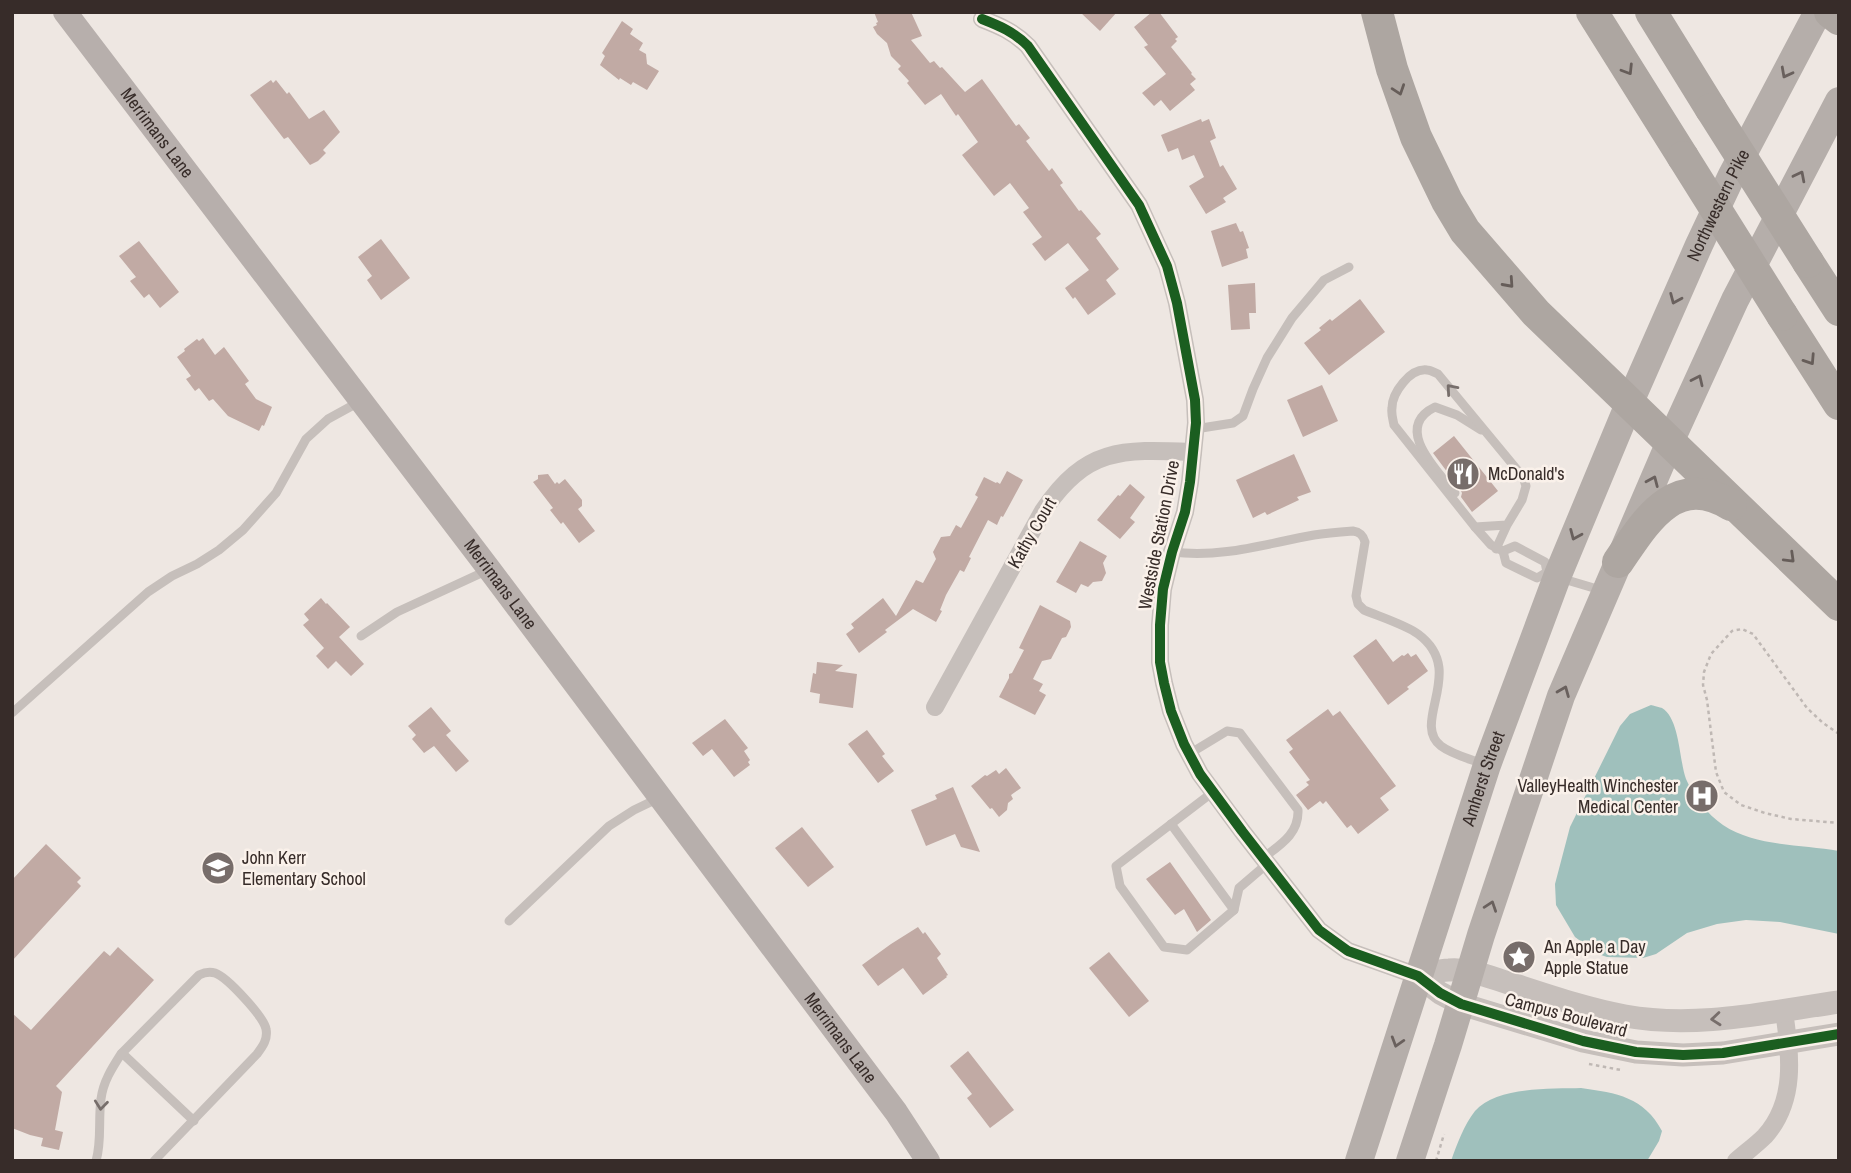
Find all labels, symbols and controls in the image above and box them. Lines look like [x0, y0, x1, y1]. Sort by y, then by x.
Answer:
one-way arrow [1620, 63, 1633, 76]
one-way arrow [1780, 65, 1794, 78]
street label: Merrimans Lane [115, 82, 200, 183]
one-way arrow [1391, 83, 1405, 95]
street label: Northwestern Pike [1680, 145, 1755, 265]
one-way arrow [1791, 171, 1805, 183]
one-way arrow [1501, 275, 1513, 288]
one-way arrow [1669, 292, 1683, 304]
one-way arrow [1802, 352, 1815, 365]
one-way arrow [1690, 375, 1704, 387]
one-way arrow [1447, 385, 1460, 398]
restaurant icon: McDonald's [1444, 455, 1482, 493]
street label: Westside Station Drive [1132, 458, 1185, 612]
place label: McDonald's [1488, 461, 1565, 486]
one-way arrow [1645, 476, 1659, 489]
street label: Kathy Court [1001, 493, 1062, 573]
one-way arrow [1569, 529, 1583, 541]
street label: Merrimans Lane [458, 533, 543, 634]
one-way arrow [1782, 550, 1795, 563]
one-way arrow [1555, 685, 1569, 697]
street label: Amherst Street [1455, 728, 1510, 830]
place label: ValleyHealth Winchester Medical Center [1517, 773, 1678, 819]
hospital icon: ValleyHealth Winchester Medical Center [1683, 777, 1721, 815]
place label: John Kerr Elementary School [242, 845, 366, 891]
school or university icon: John Kerr Elementary School [199, 849, 237, 887]
one-way arrow [1482, 901, 1497, 913]
place label: An Apple a Day Apple Statue [1543, 934, 1646, 980]
place icon: An Apple a Day Apple Statue [1500, 938, 1538, 976]
street label: Campus Boulevard [1502, 986, 1630, 1043]
street label: Merrimans Lane [799, 987, 883, 1088]
one-way arrow [1710, 1011, 1721, 1026]
one-way arrow [1391, 1035, 1406, 1047]
one-way arrow [94, 1099, 109, 1110]

